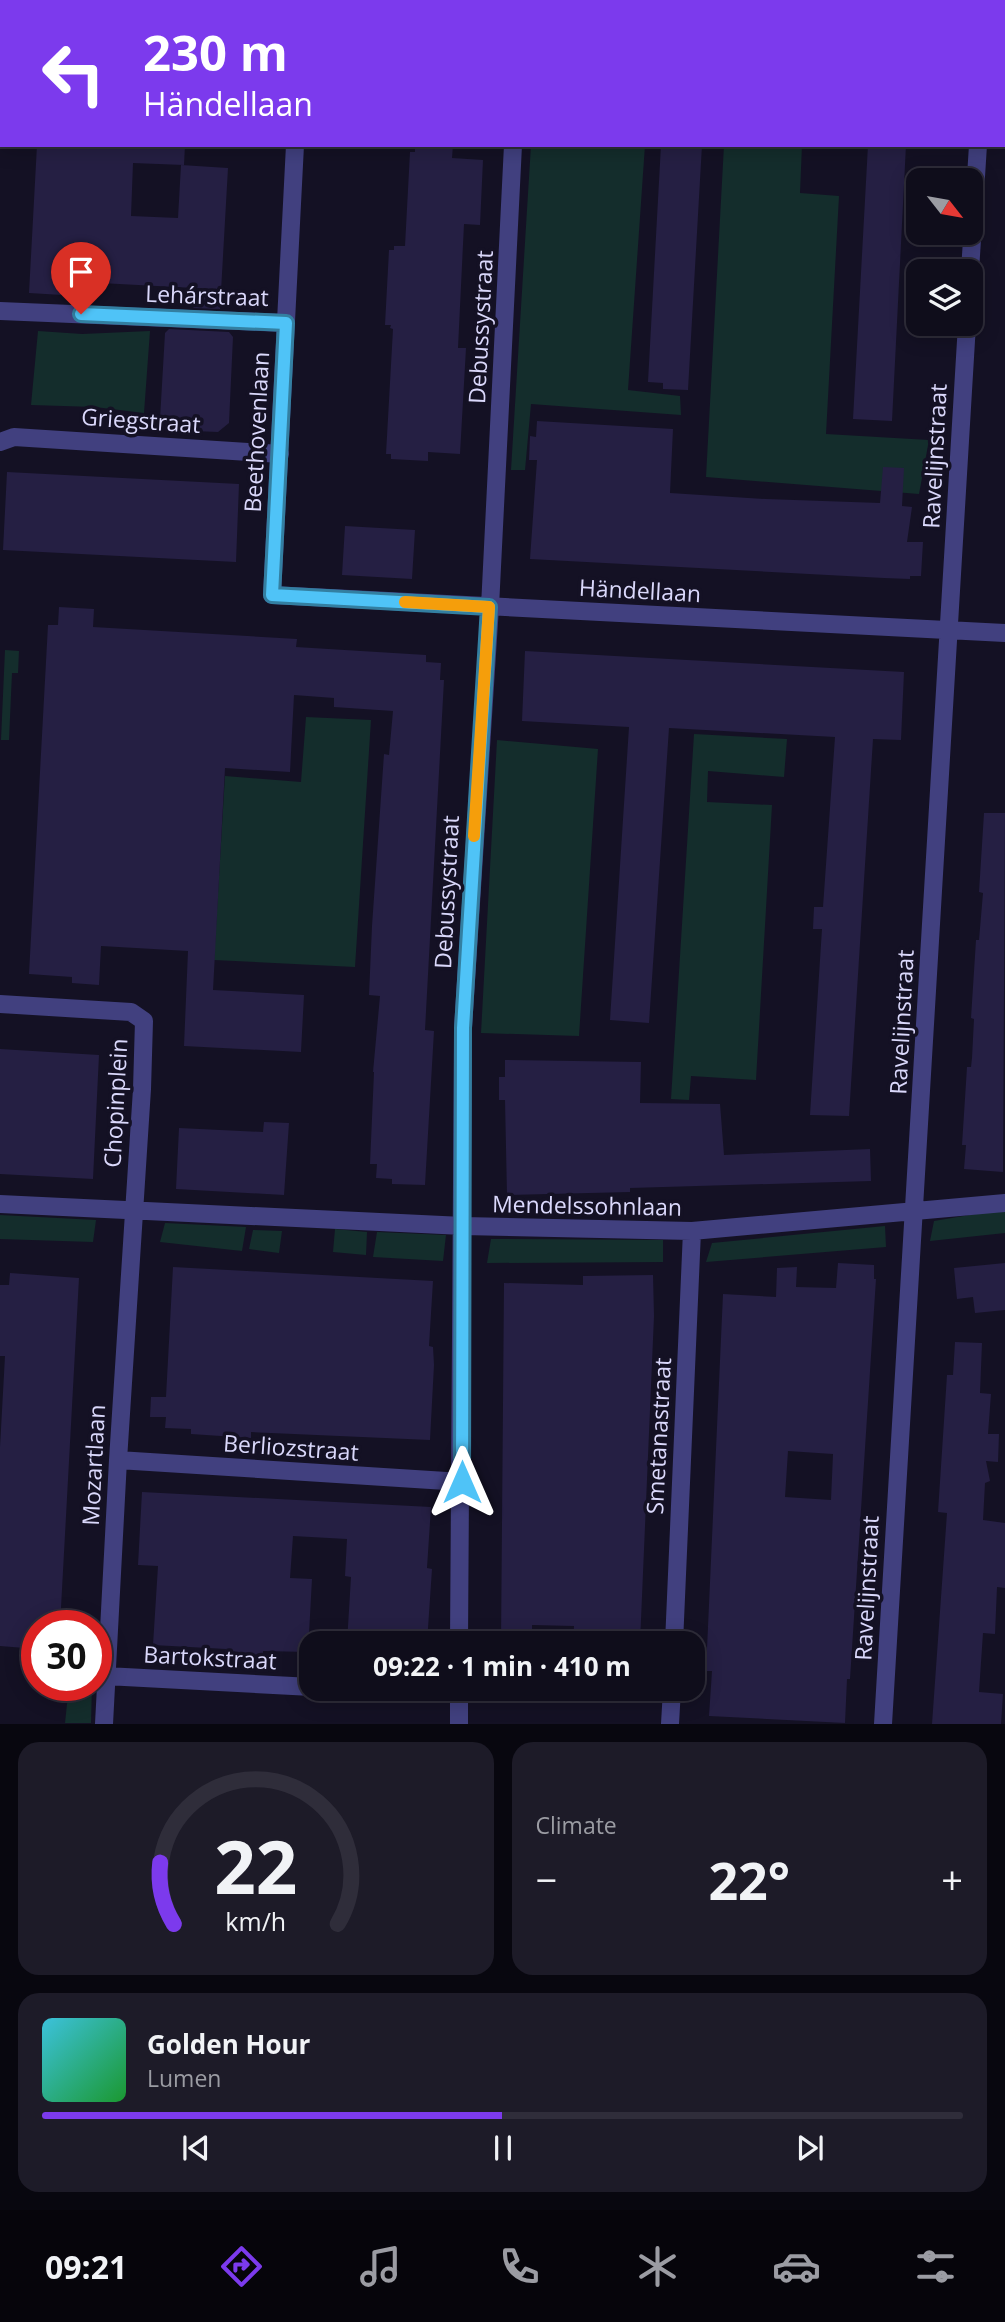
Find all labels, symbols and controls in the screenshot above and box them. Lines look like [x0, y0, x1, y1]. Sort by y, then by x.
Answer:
text: 230 m [143, 19, 288, 85]
icon: left [28, 28, 119, 119]
text: Händellaan [143, 82, 313, 125]
north arrow [906, 168, 984, 245]
map controls [906, 168, 983, 336]
pin [51, 242, 111, 314]
street label: Debussystraat [460, 249, 500, 405]
icon: arrive [62, 253, 100, 291]
button: layers [906, 259, 983, 336]
street label: Lehárstraat [145, 277, 269, 313]
street label: Beethovenlaan [236, 351, 276, 513]
street label: Ravelijnstraat [914, 383, 954, 529]
street label: Griegstraat [80, 400, 202, 440]
street label: Händellaan [578, 571, 702, 609]
street label: Debussystraat [426, 814, 466, 970]
street label: Ravelijnstraat [881, 949, 921, 1095]
street label: Chopinplein [96, 1038, 134, 1168]
street label: Mendelssohnlaan [492, 1187, 682, 1223]
street label: Smetanastraat [638, 1357, 678, 1515]
street label: Mozartlaan [74, 1404, 112, 1526]
street label: Berliozstraat [222, 1426, 360, 1468]
position arrow [425, 1445, 499, 1519]
street label: Ravelijnstraat [846, 1515, 886, 1661]
speed limit sign: 30 [21, 1610, 112, 1701]
street label: Bartokstraat [143, 1638, 277, 1676]
text: 09:22 · 1 min · 410 m [373, 1648, 631, 1684]
text: Climate [536, 1809, 617, 1841]
text: 22 [214, 1817, 297, 1916]
text: 22° [708, 1844, 790, 1915]
text: − [536, 1853, 557, 1905]
text: + [941, 1853, 963, 1905]
text: km/h [225, 1904, 286, 1938]
text: Golden Hour [147, 2026, 310, 2062]
text: Lumen [147, 2062, 221, 2094]
icon: previous [177, 2129, 215, 2167]
icon: pause [484, 2129, 522, 2167]
icon: next [791, 2129, 829, 2167]
icon: directions [217, 2242, 266, 2291]
icon: music [356, 2242, 405, 2291]
icon: phone [495, 2242, 544, 2291]
icon: climate [633, 2242, 682, 2291]
icon: car [772, 2242, 821, 2291]
icon: filters [911, 2242, 960, 2291]
text: 09:21 [45, 2245, 127, 2288]

